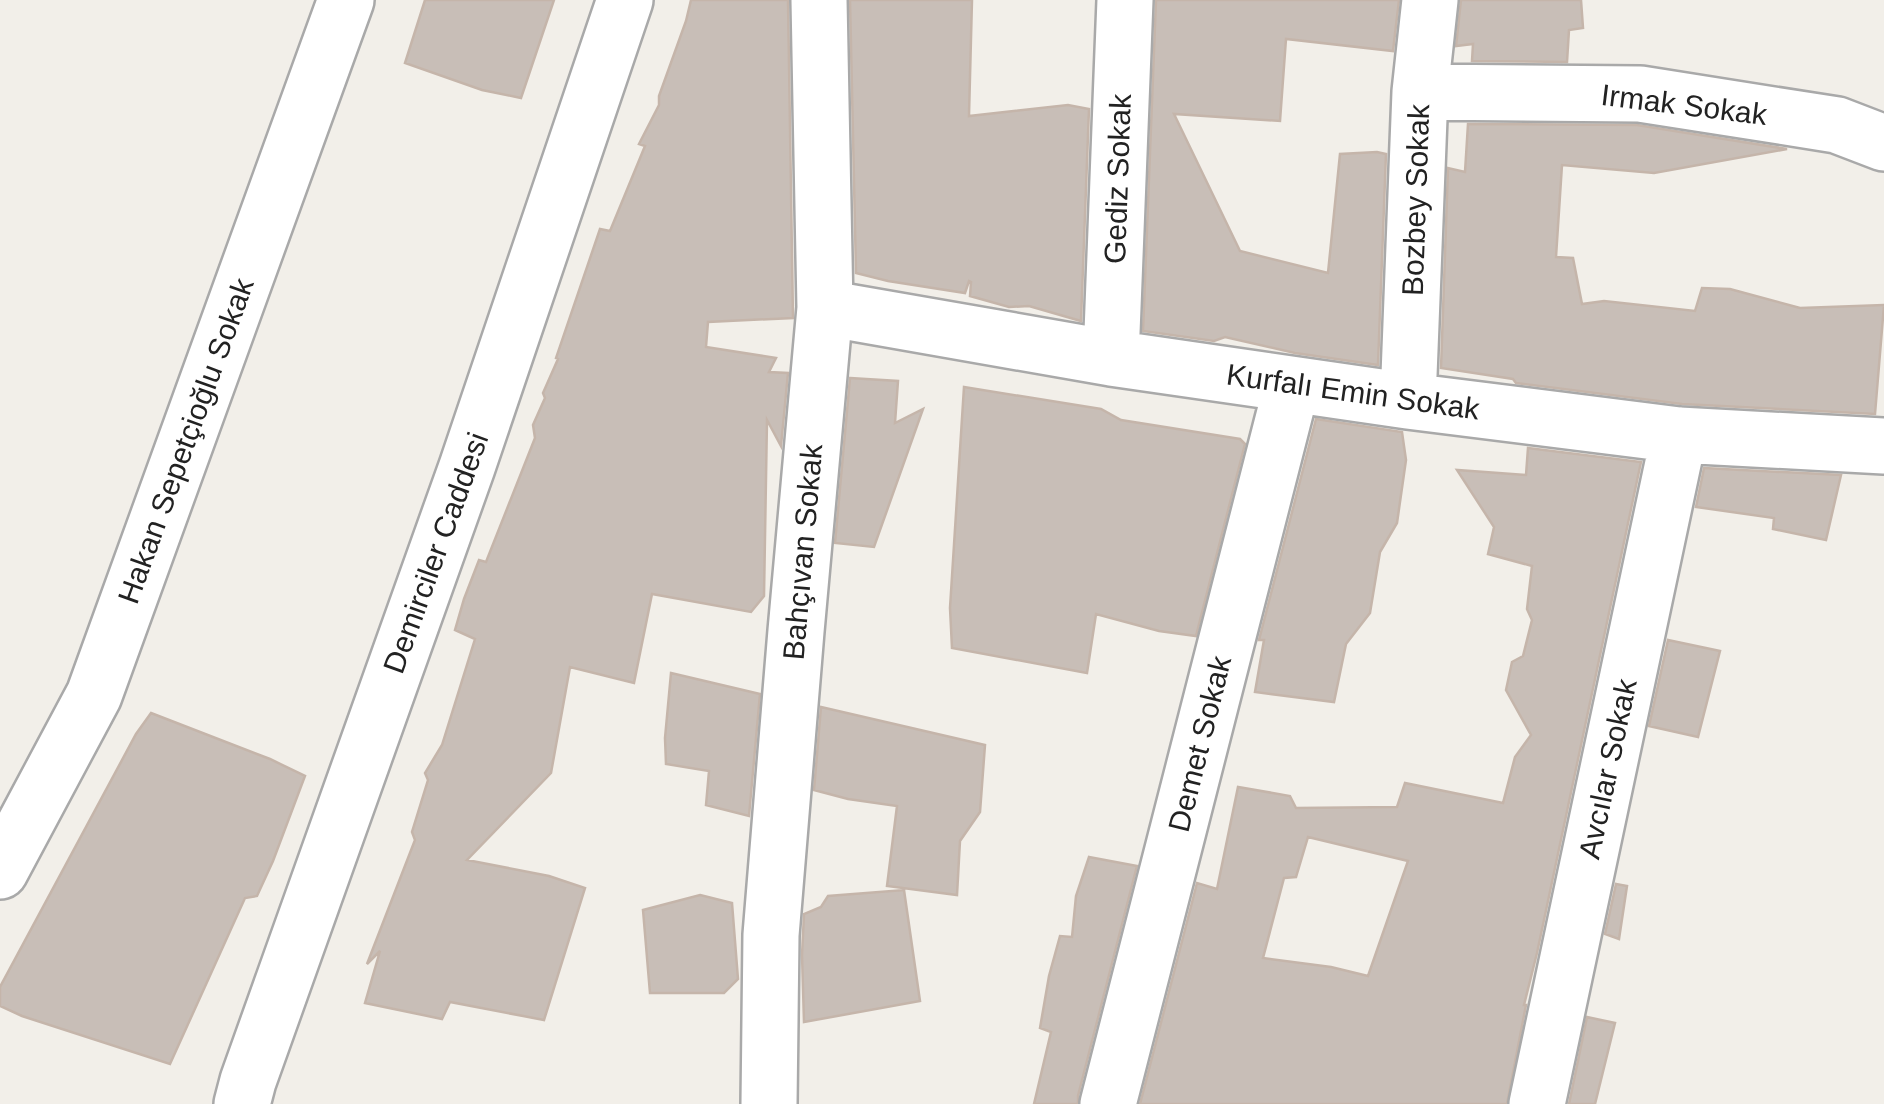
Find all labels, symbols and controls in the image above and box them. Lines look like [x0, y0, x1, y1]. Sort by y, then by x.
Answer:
street label: Irmak Sokak [1599, 78, 1770, 131]
street label: Gediz Sokak [1098, 92, 1137, 265]
street label: Bozbey Sokak [1396, 103, 1435, 296]
street label: Hakan Sepetçioğlu Sokak [111, 273, 260, 608]
street label: Kurfalı Emin Sokak [1224, 357, 1483, 426]
street label: Demirciler Caddesi [377, 428, 494, 678]
street label: Bahçıvan Sokak [777, 442, 828, 661]
street label: Demet Sokak [1162, 652, 1238, 835]
street label: Avcılar Sokak [1572, 675, 1643, 862]

